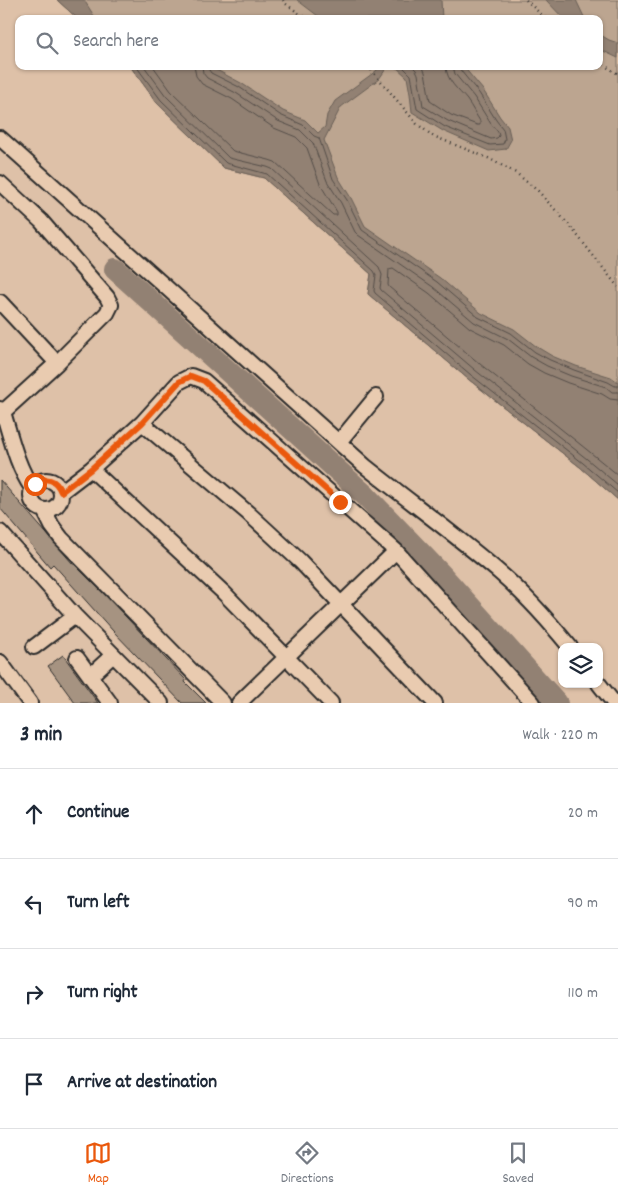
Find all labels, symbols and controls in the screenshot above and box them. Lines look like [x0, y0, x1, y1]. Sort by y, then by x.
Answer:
search box [15, 15, 603, 70]
icon: search [33, 29, 61, 57]
text: Search here [73, 29, 159, 56]
route start [24, 473, 47, 496]
route end [329, 491, 352, 514]
map controls [558, 643, 603, 688]
button: layers [558, 643, 603, 688]
text: 3 min [20, 721, 62, 751]
text: Walk · 220 m [523, 724, 598, 747]
icon: ahead [20, 800, 48, 828]
text: Continue [67, 800, 129, 827]
text: 20 m [568, 802, 598, 825]
icon: left [20, 890, 48, 918]
text: Turn left [67, 890, 130, 917]
text: 90 m [567, 892, 598, 915]
icon: right [20, 980, 48, 1008]
text: Turn right [67, 980, 138, 1007]
text: 110 m [568, 982, 598, 1005]
icon: arrive [20, 1070, 48, 1098]
text: Arrive at destination [67, 1070, 217, 1097]
tab: Map [84, 1139, 112, 1189]
tab: Directions [281, 1139, 334, 1189]
tab: Saved [502, 1139, 534, 1189]

